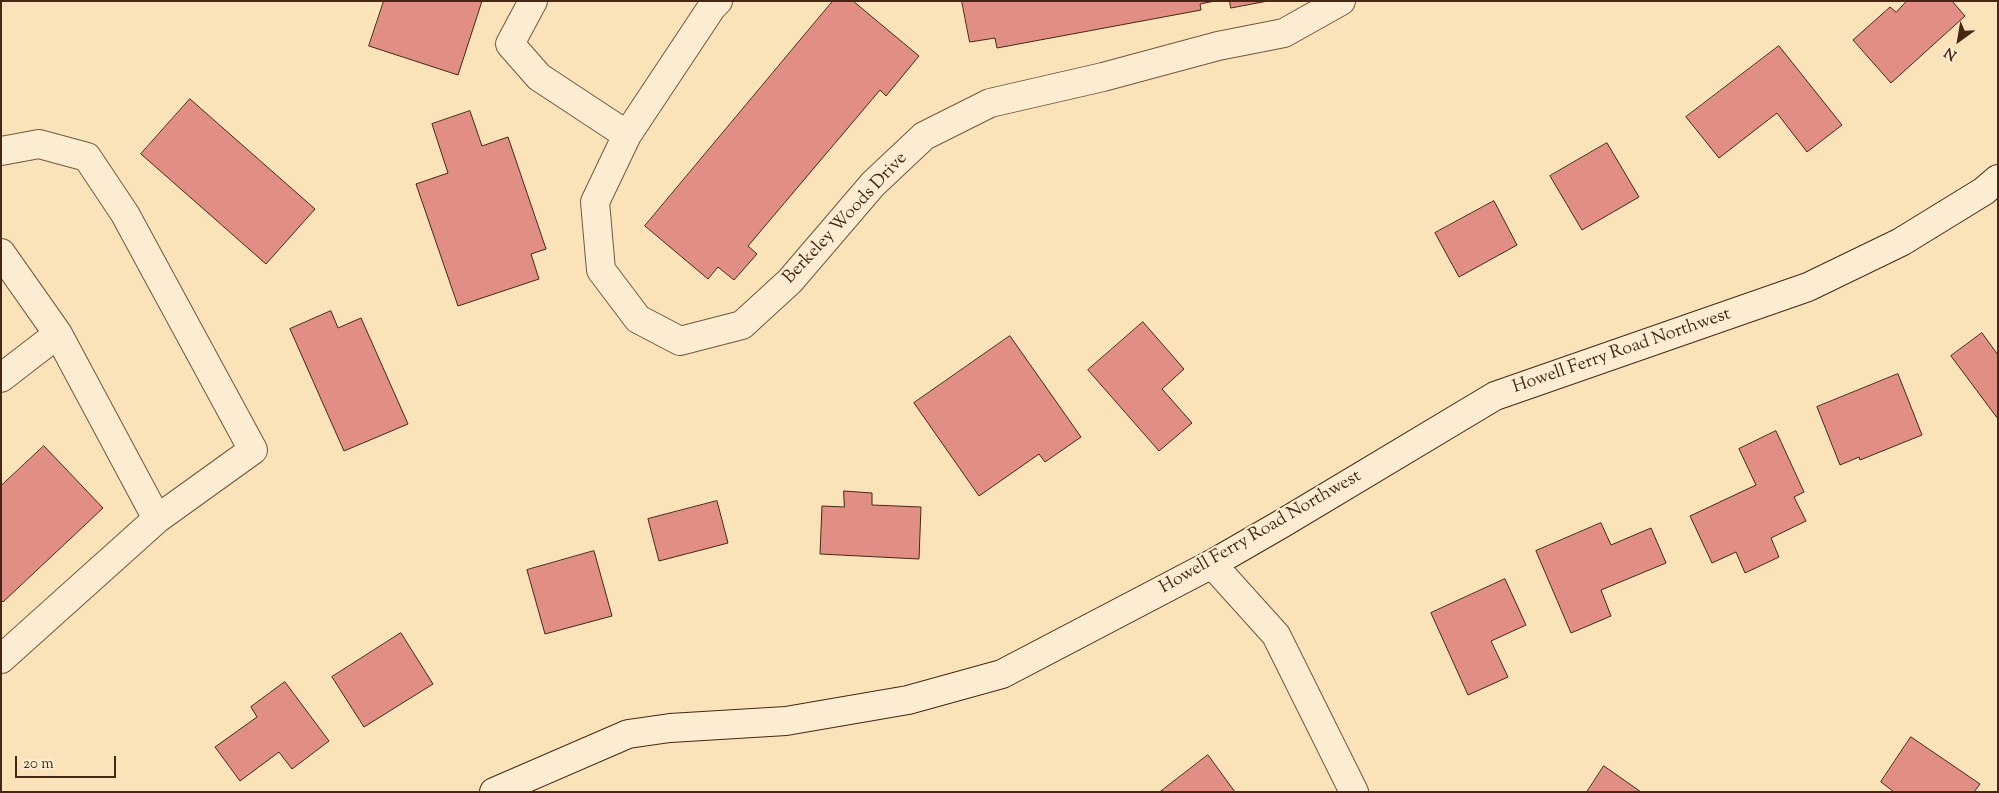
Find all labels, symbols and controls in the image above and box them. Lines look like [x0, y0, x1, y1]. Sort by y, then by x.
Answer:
north arrow [1934, 15, 1984, 65]
text: N [1941, 41, 1961, 64]
street label: Berkeley Woods Drive [779, 149, 913, 289]
street label: Howell Ferry Road Northwest [1510, 304, 1734, 400]
street label: Howell Ferry Road Northwest [1156, 466, 1366, 600]
scale bar [18, 746, 119, 778]
text: 20 m [23, 754, 54, 775]

